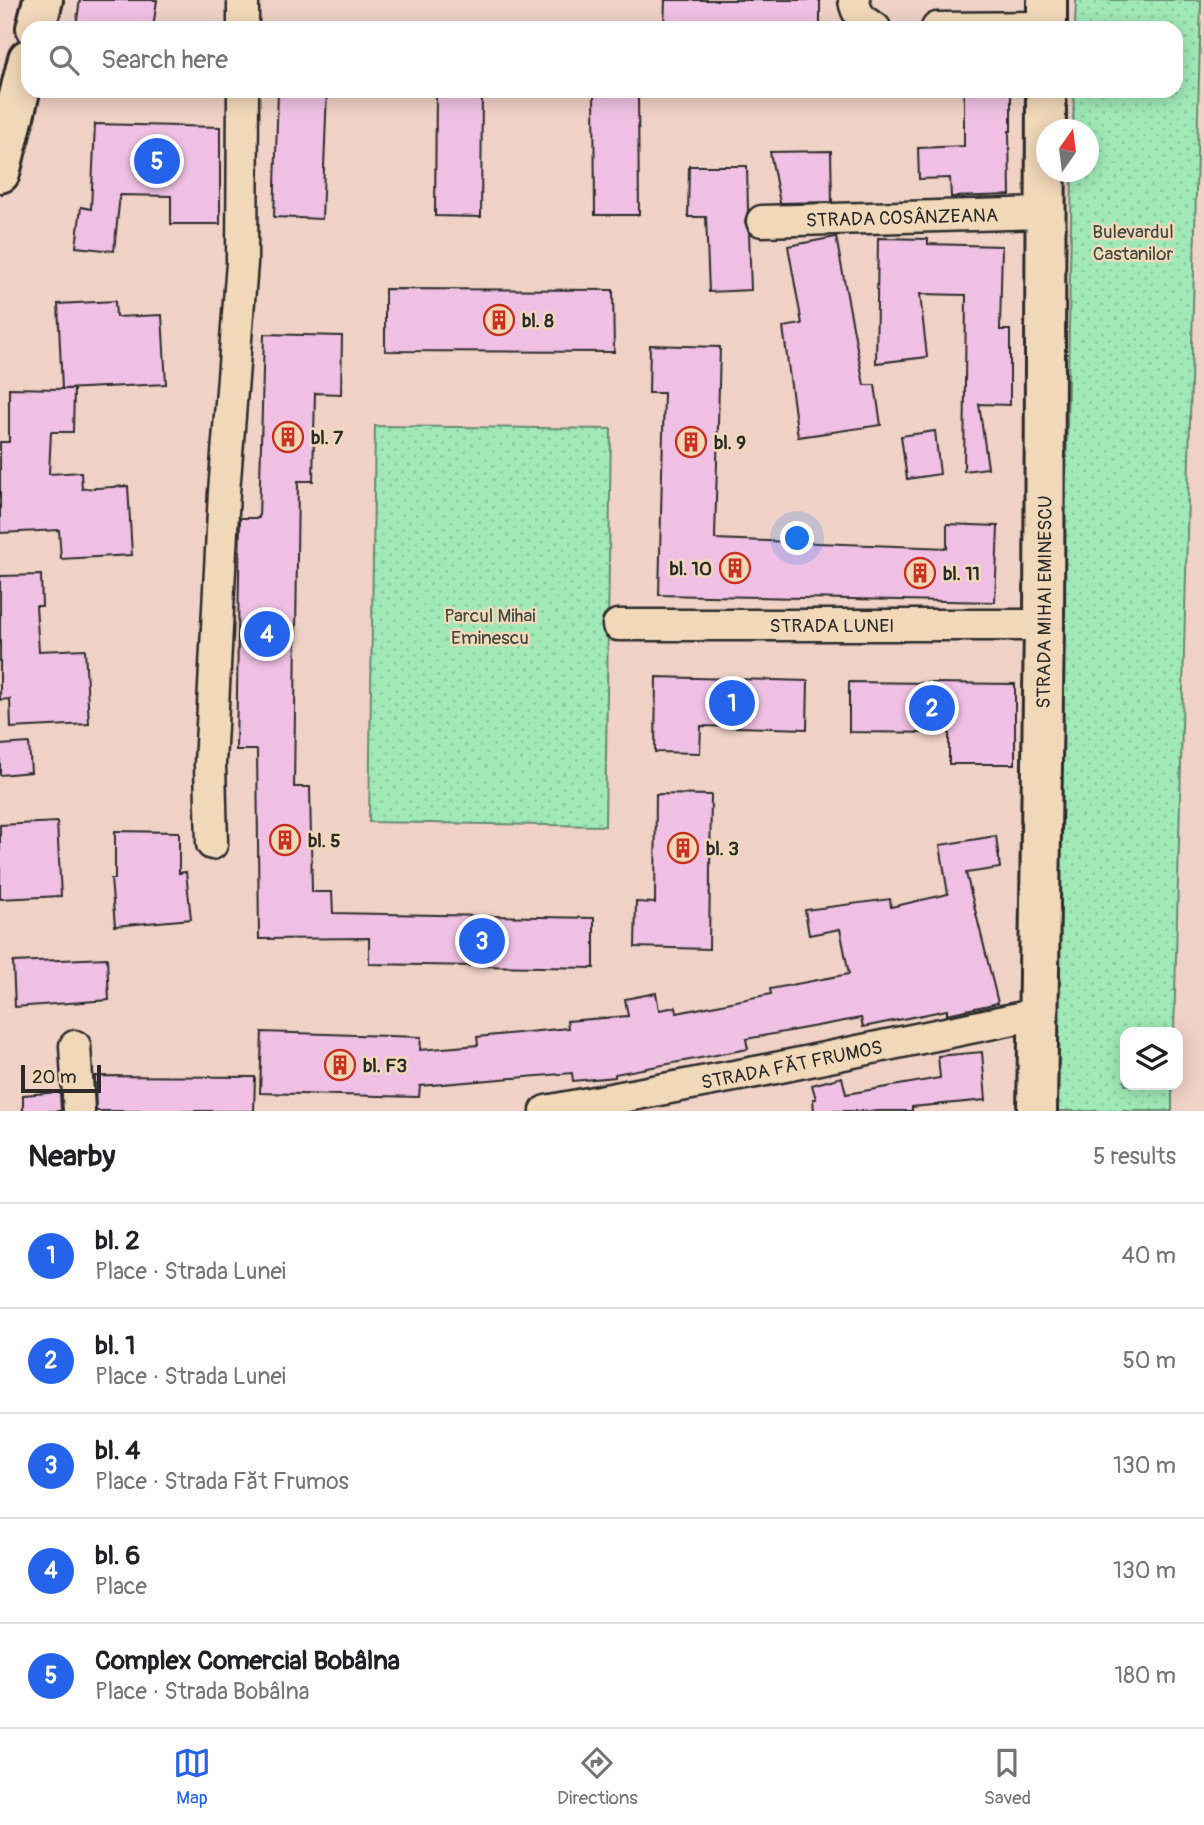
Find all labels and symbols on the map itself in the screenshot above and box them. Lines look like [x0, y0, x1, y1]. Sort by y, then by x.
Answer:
north arrow [1036, 119, 1099, 182]
pin: 5 [134, 135, 180, 187]
street label: STRADA COSÂNZEANA [806, 203, 998, 233]
park label: Bulevardul Castanilor [1092, 220, 1174, 266]
building icon: bl. 8 [482, 303, 516, 337]
place label: bl. 8 [522, 309, 554, 333]
building icon: bl. 7 [271, 420, 305, 454]
building icon: bl. 9 [674, 425, 708, 459]
place label: bl. 7 [311, 426, 344, 450]
place label: bl. 9 [714, 431, 746, 455]
street label: STRADA MIHAI EMINESCU [1032, 495, 1057, 709]
your location [780, 521, 814, 555]
building icon: bl. 10 [718, 551, 752, 585]
building icon: bl. 11 [903, 556, 937, 590]
place label: bl. 10 [669, 557, 712, 581]
place label: bl. 11 [943, 562, 980, 586]
park label: Parcul Mihai Eminescu [444, 604, 536, 650]
pin: 4 [244, 608, 290, 660]
street label: STRADA LUNEI [770, 614, 894, 638]
pin: 1 [709, 677, 755, 729]
pin: 2 [909, 682, 955, 734]
building icon: bl. 5 [268, 823, 302, 857]
place label: bl. 5 [308, 829, 340, 853]
building icon: bl. 3 [666, 831, 700, 865]
place label: bl. 3 [706, 837, 739, 861]
pin: 3 [459, 915, 505, 967]
street label: STRADA FĂT FRUMOS [699, 1035, 884, 1095]
building icon: bl. F3 [323, 1048, 357, 1082]
place label: bl. F3 [363, 1054, 407, 1078]
scale bar [21, 1062, 102, 1094]

